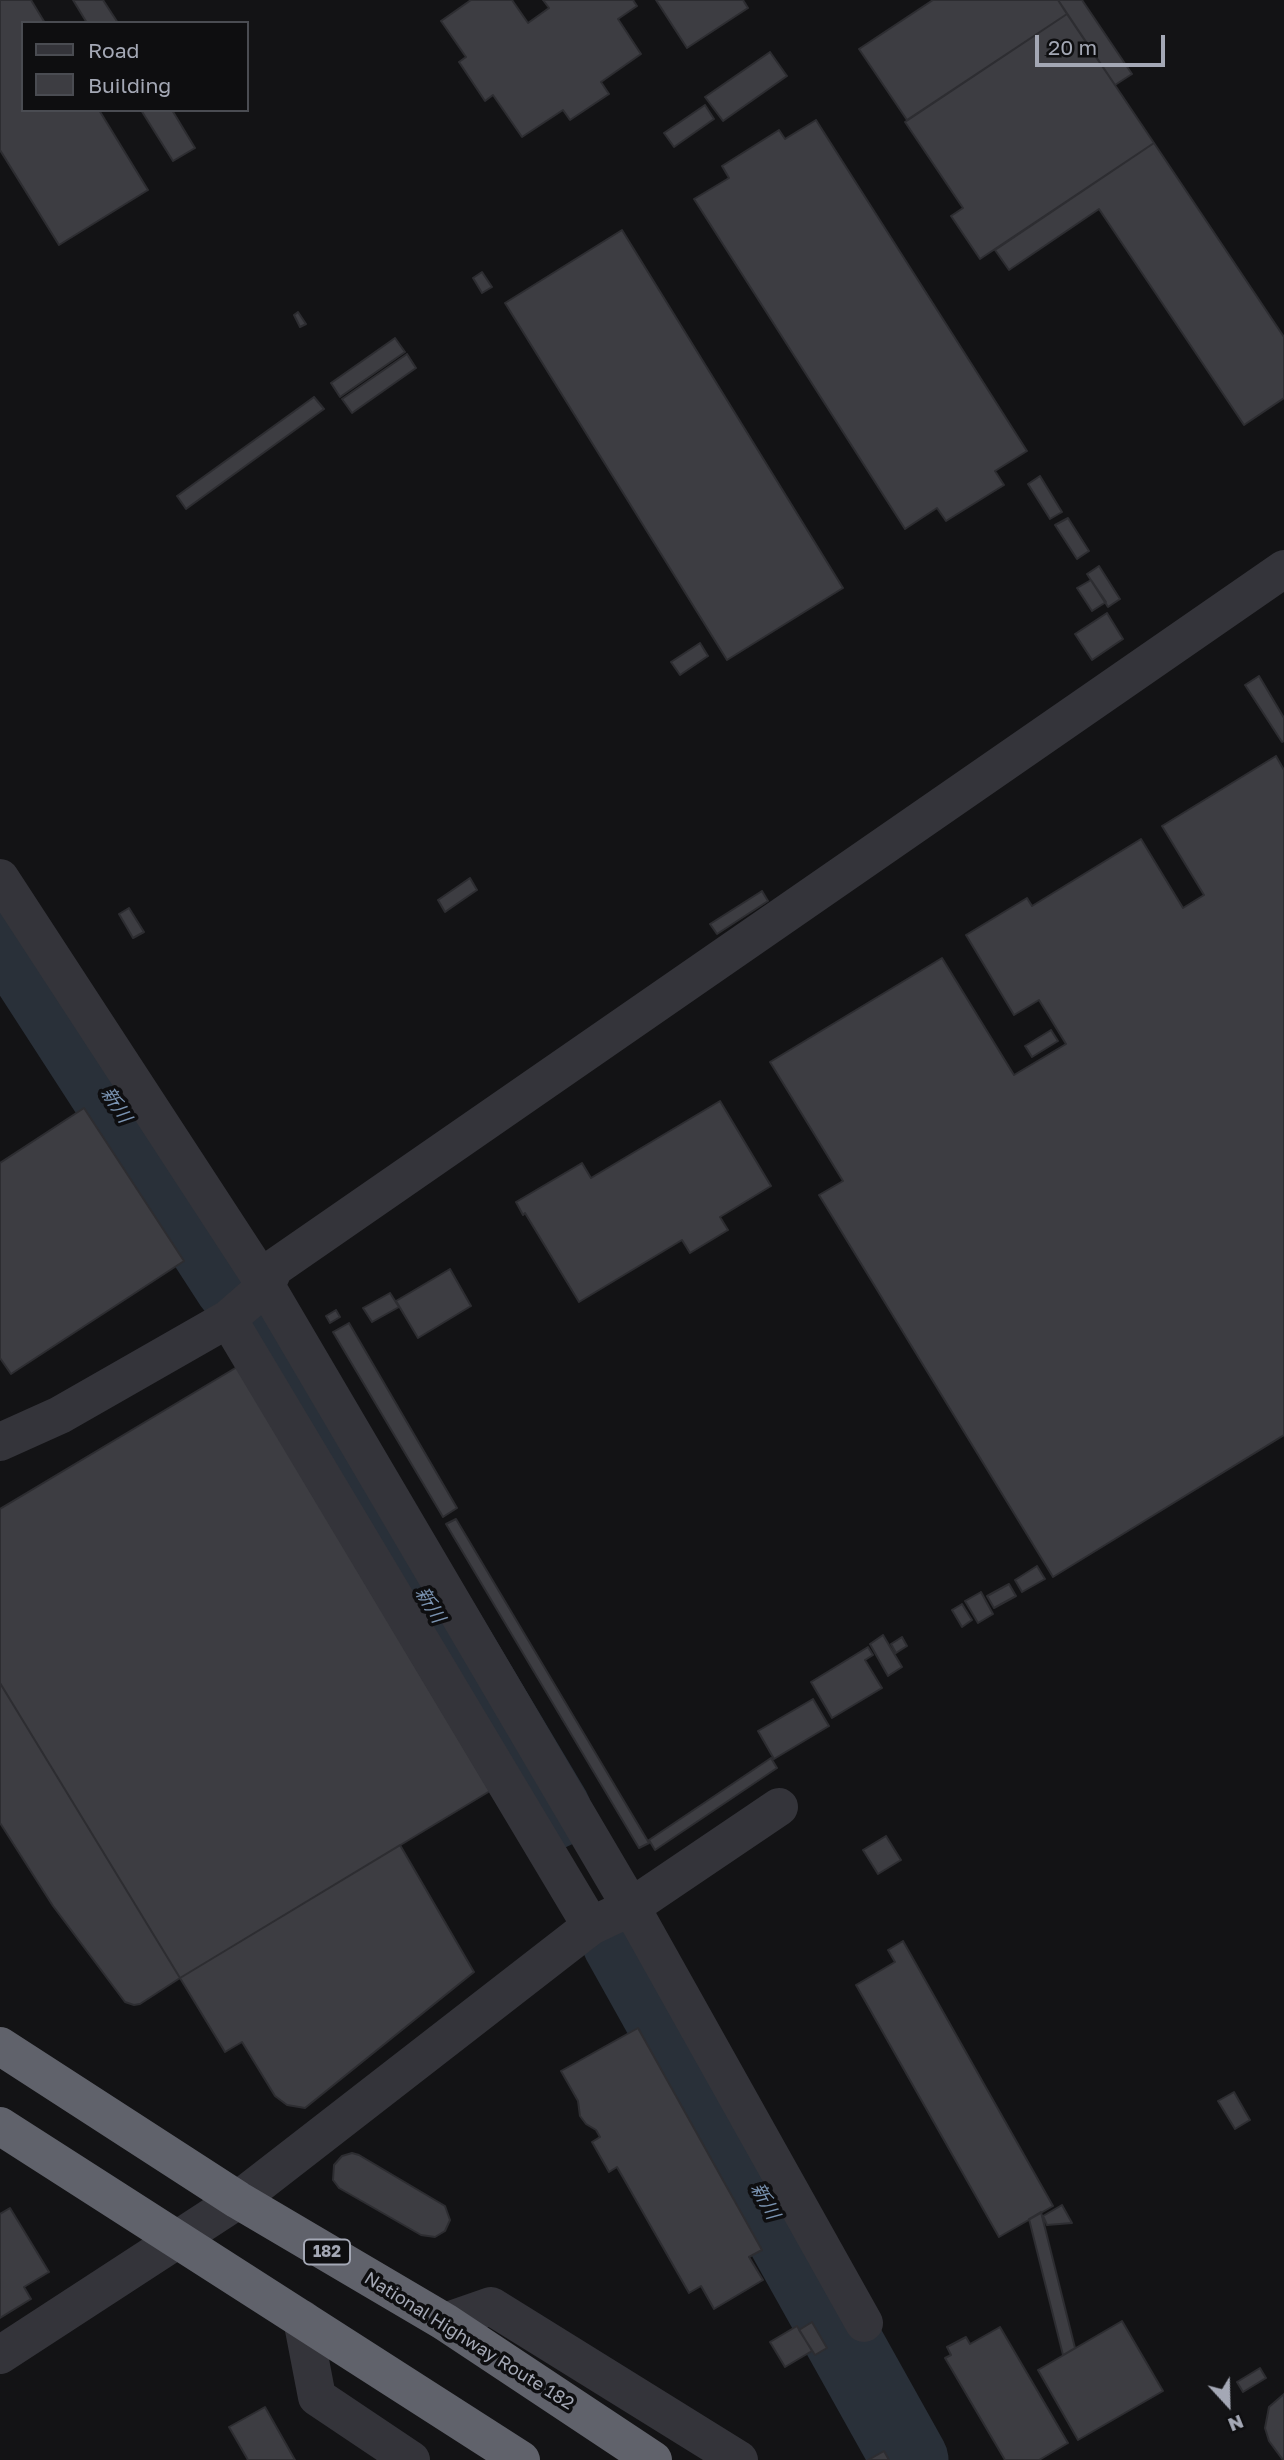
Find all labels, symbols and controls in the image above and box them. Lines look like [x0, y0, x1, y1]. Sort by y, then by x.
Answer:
legend [21, 21, 248, 112]
scale bar [1039, 21, 1168, 65]
text: 20 m [1048, 34, 1097, 60]
text: Road [88, 37, 139, 63]
text: Building [88, 72, 171, 98]
water label: 新川 [96, 1083, 136, 1127]
water label: 新川 [410, 1583, 450, 1627]
water label: 新川 [746, 2179, 784, 2223]
road number: 182 [304, 2240, 350, 2264]
street label: National Highway Route 182 [360, 2267, 578, 2415]
north arrow [1193, 2369, 1263, 2439]
text: N [1225, 2411, 1247, 2437]

